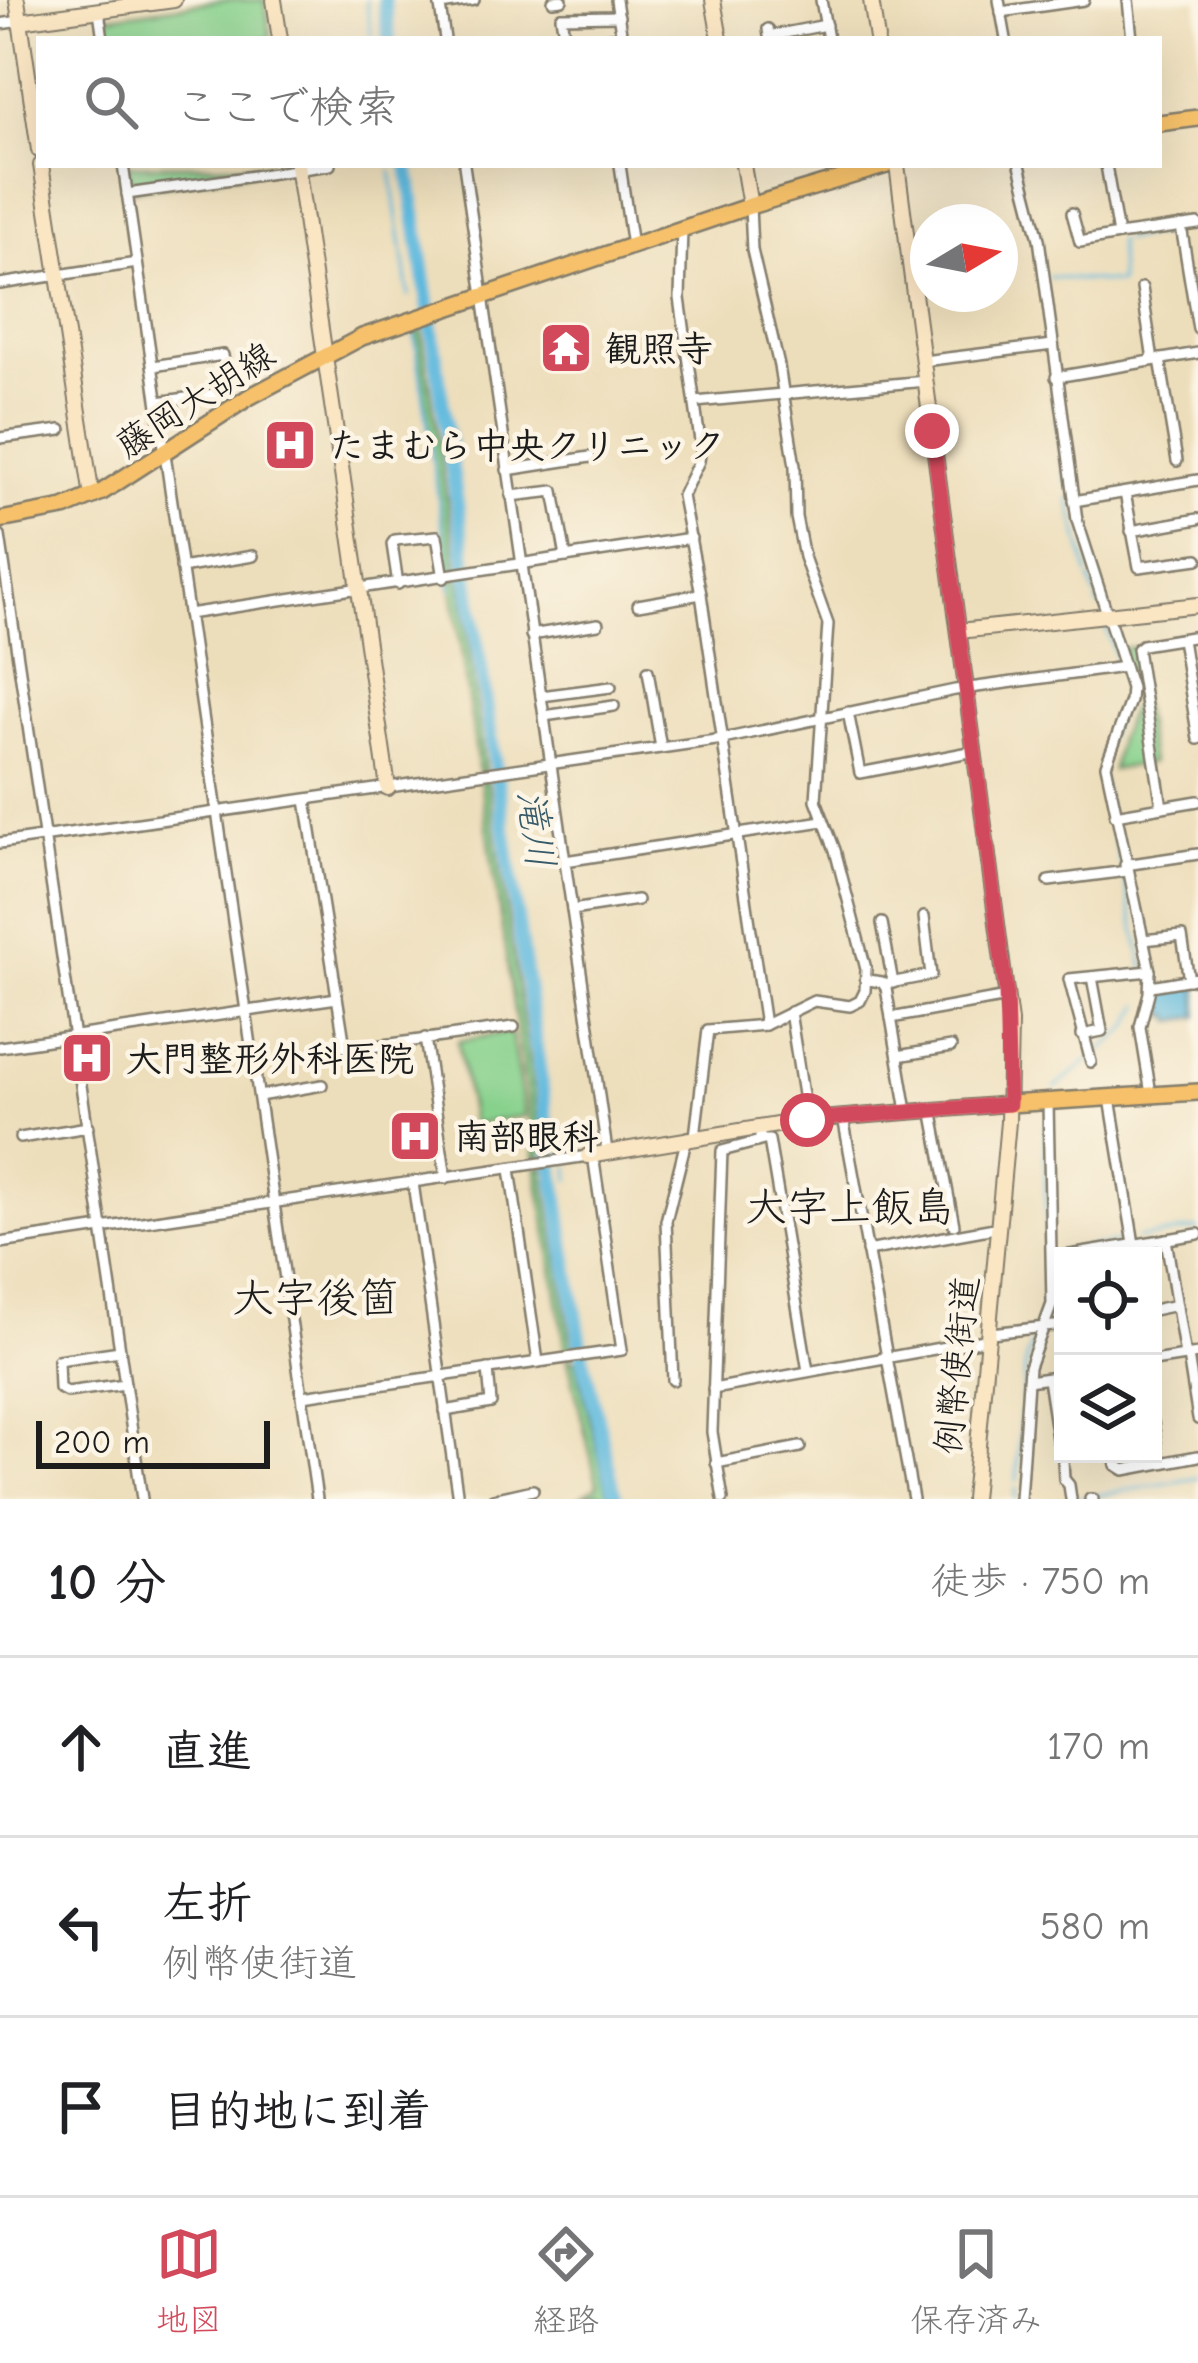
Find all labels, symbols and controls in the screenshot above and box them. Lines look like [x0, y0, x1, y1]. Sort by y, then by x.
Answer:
search box [36, 36, 1162, 168]
icon: search [78, 69, 144, 135]
text: ここで検索 [174, 81, 399, 133]
north arrow [910, 204, 1018, 312]
temple icon: 観照寺 [538, 320, 594, 376]
place label: 観照寺 [605, 329, 713, 370]
street label: 藤岡大胡線 [109, 334, 282, 466]
route end [905, 404, 959, 458]
hospital icon: たまむら中央クリニック [262, 417, 318, 473]
place label: たまむら中央クリニック [329, 426, 725, 467]
water label: 滝川 [508, 787, 563, 871]
hospital icon: 大門整形外科医院 [59, 1030, 115, 1086]
place label: 大門整形外科医院 [126, 1039, 414, 1080]
route start [780, 1093, 834, 1147]
hospital icon: 南部眼科 [387, 1108, 443, 1164]
place label: 南部眼科 [454, 1117, 599, 1158]
district label: 大字上飯島 [745, 1183, 955, 1232]
map controls [1054, 1247, 1162, 1463]
button: locate [1054, 1247, 1162, 1355]
street label: 例幣使街道 [928, 1273, 987, 1457]
district label: 大字後箇 [232, 1274, 400, 1323]
button: layers [1054, 1355, 1162, 1463]
scale bar [36, 1415, 270, 1468]
text: 200 m [54, 1423, 150, 1461]
text: 10 分 [48, 1553, 166, 1612]
text: 徒歩 · 750 m [930, 1559, 1150, 1604]
icon: ahead [48, 1714, 114, 1780]
text: 170 m [1047, 1724, 1150, 1769]
text: 直進 [162, 1725, 252, 1777]
text: 左折 [162, 1877, 252, 1929]
icon: left [48, 1894, 114, 1960]
text: 580 m [1040, 1904, 1150, 1949]
text: 例幣使街道 [162, 1941, 357, 1986]
icon: arrive [48, 2074, 114, 2140]
text: 目的地に到着 [162, 2085, 432, 2137]
tab: 地図 [156, 2221, 222, 2341]
tab: 経路 [533, 2221, 599, 2341]
tab: 保存済み [910, 2221, 1042, 2341]

